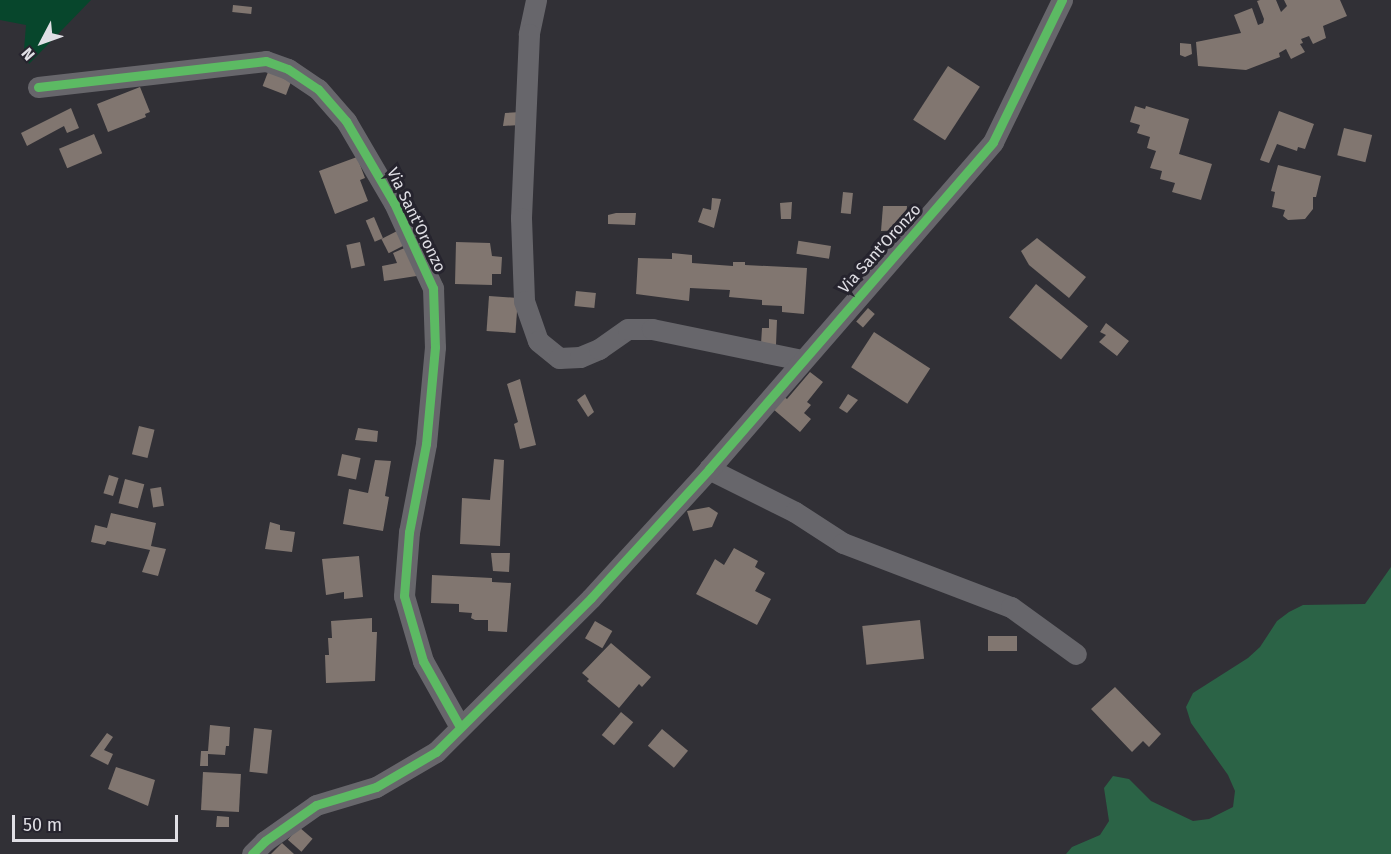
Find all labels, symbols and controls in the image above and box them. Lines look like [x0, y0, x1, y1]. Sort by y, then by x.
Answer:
north arrow [12, 12, 72, 72]
text: N [17, 44, 39, 64]
street label: Via Sant'Oronzo [382, 165, 450, 275]
street label: Via Sant'Oronzo [835, 200, 925, 298]
scale bar [15, 803, 182, 841]
text: 50 m [23, 814, 62, 836]

